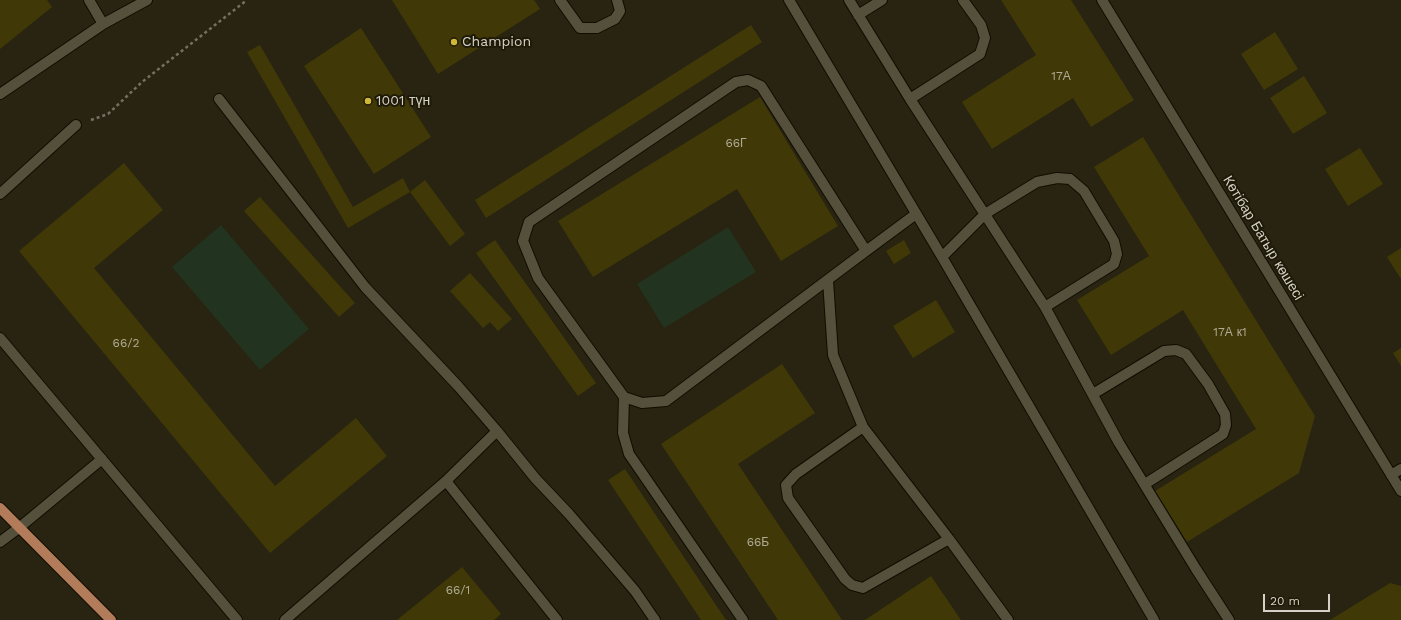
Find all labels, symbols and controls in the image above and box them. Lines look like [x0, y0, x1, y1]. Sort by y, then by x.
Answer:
place label: Champion [462, 34, 531, 50]
marker: Champion [449, 37, 459, 47]
house number: 17А [1051, 69, 1071, 83]
place label: 1001 түн [376, 93, 430, 109]
marker: 1001 түн [363, 96, 373, 106]
house number: 66Г [725, 136, 747, 150]
street label: Көтібар Батыр көшесі [1219, 173, 1307, 303]
house number: 17А к1 [1213, 325, 1247, 339]
house number: 66/2 [113, 336, 139, 350]
house number: 66Б [747, 535, 769, 549]
house number: 66/1 [446, 583, 470, 597]
scale bar [1265, 586, 1332, 612]
text: 20 m [1270, 594, 1300, 608]

